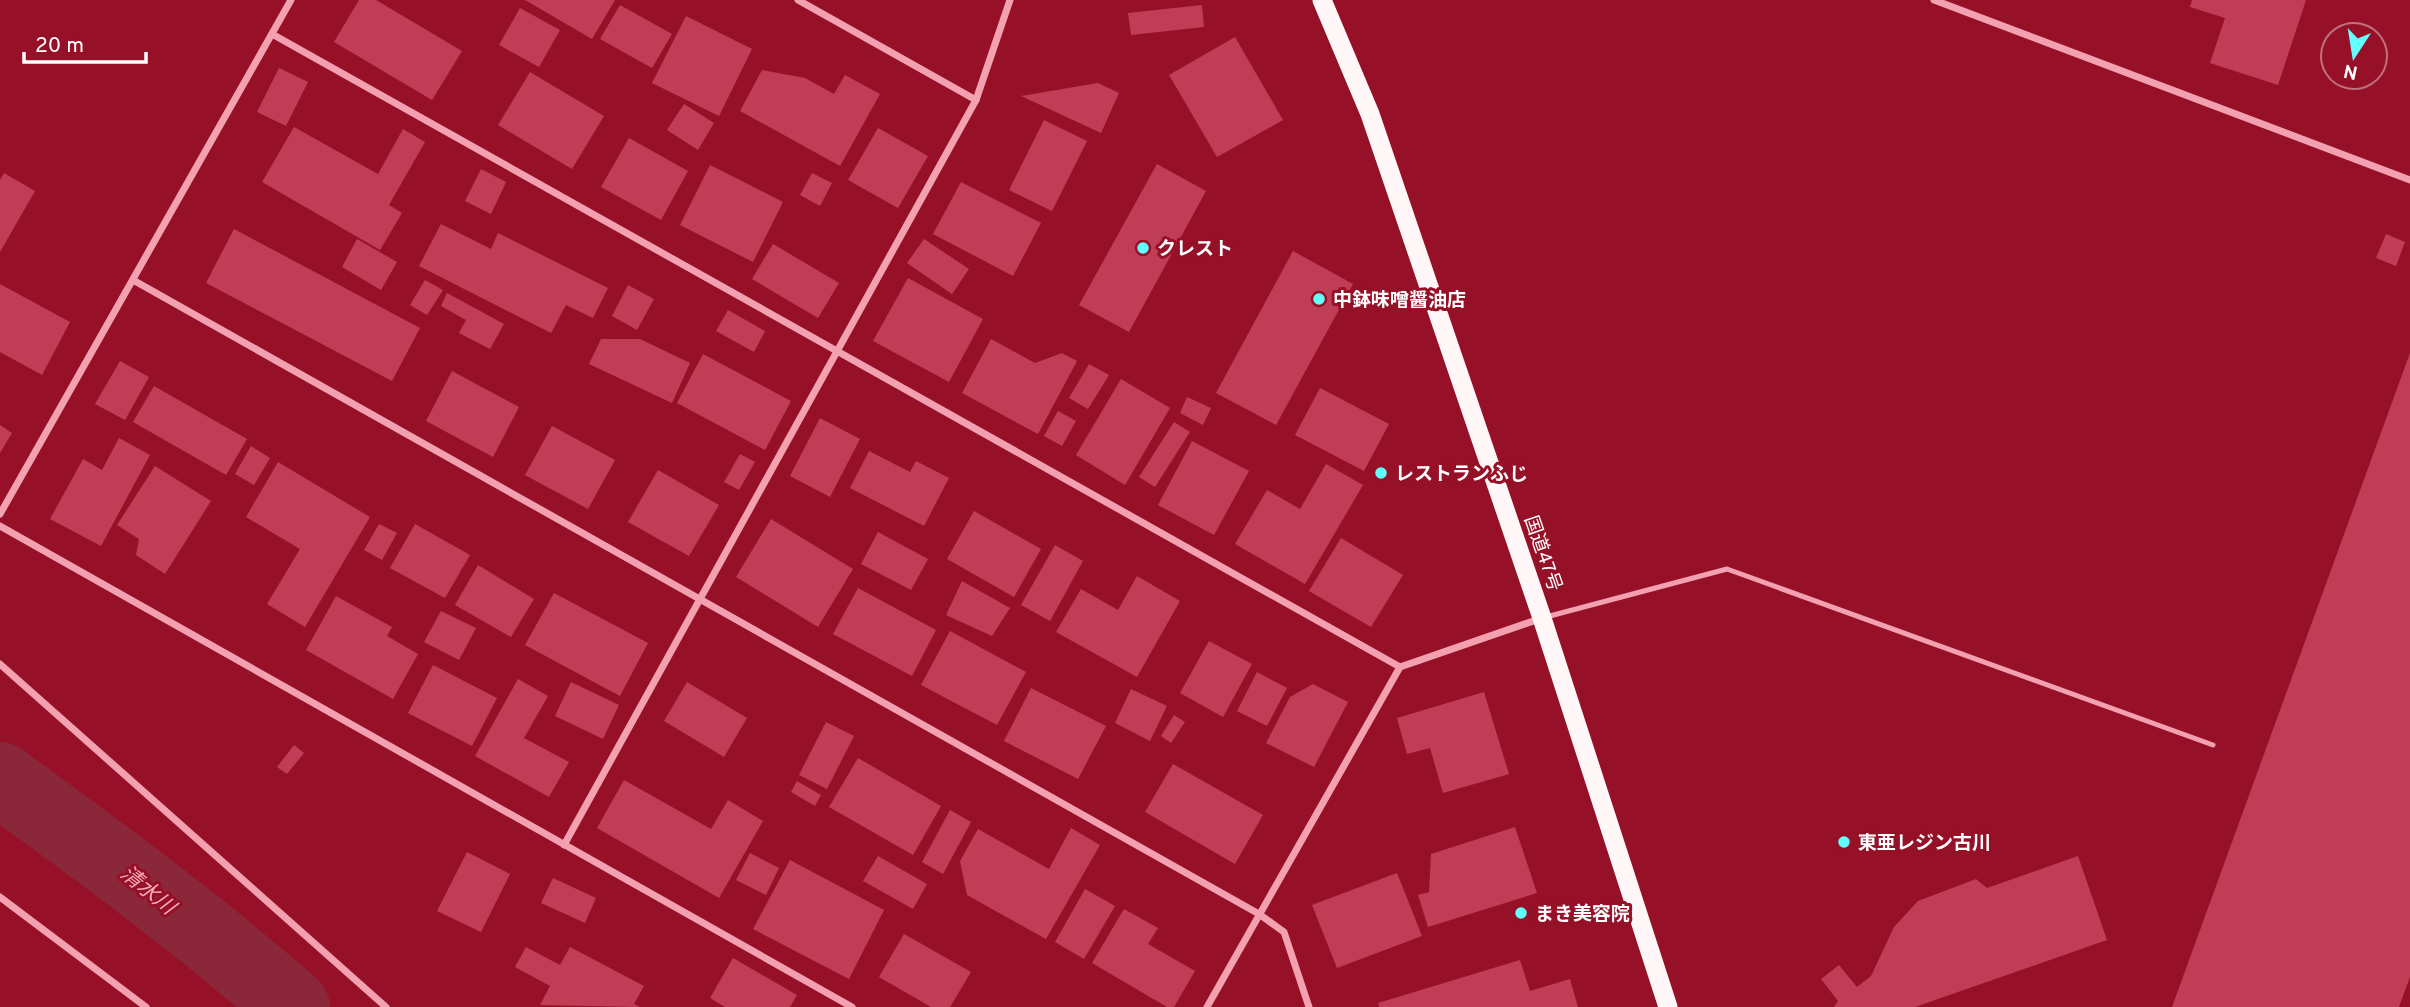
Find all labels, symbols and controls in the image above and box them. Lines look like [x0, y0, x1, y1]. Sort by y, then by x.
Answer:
scale bar [24, 21, 147, 65]
north arrow [2319, 21, 2389, 91]
text: 20 m [35, 33, 84, 60]
text: N [2342, 58, 2360, 84]
place label: クレスト [1157, 238, 1233, 262]
marker: クレスト [1135, 240, 1151, 256]
place label: 中鉢味噌醤油店 [1333, 289, 1466, 313]
marker: 中鉢味噌醤油店 [1311, 291, 1327, 307]
place label: レストランふじ [1395, 463, 1528, 487]
marker: レストランふじ [1373, 465, 1389, 481]
street label: 国道47号 [1518, 513, 1566, 595]
place label: 東亜レジン古川 [1858, 832, 1991, 856]
marker: 東亜レジン古川 [1836, 834, 1852, 850]
water label: 清水川 [114, 861, 182, 923]
place label: まき美容院 [1535, 903, 1630, 927]
marker: まき美容院 [1513, 905, 1529, 921]

